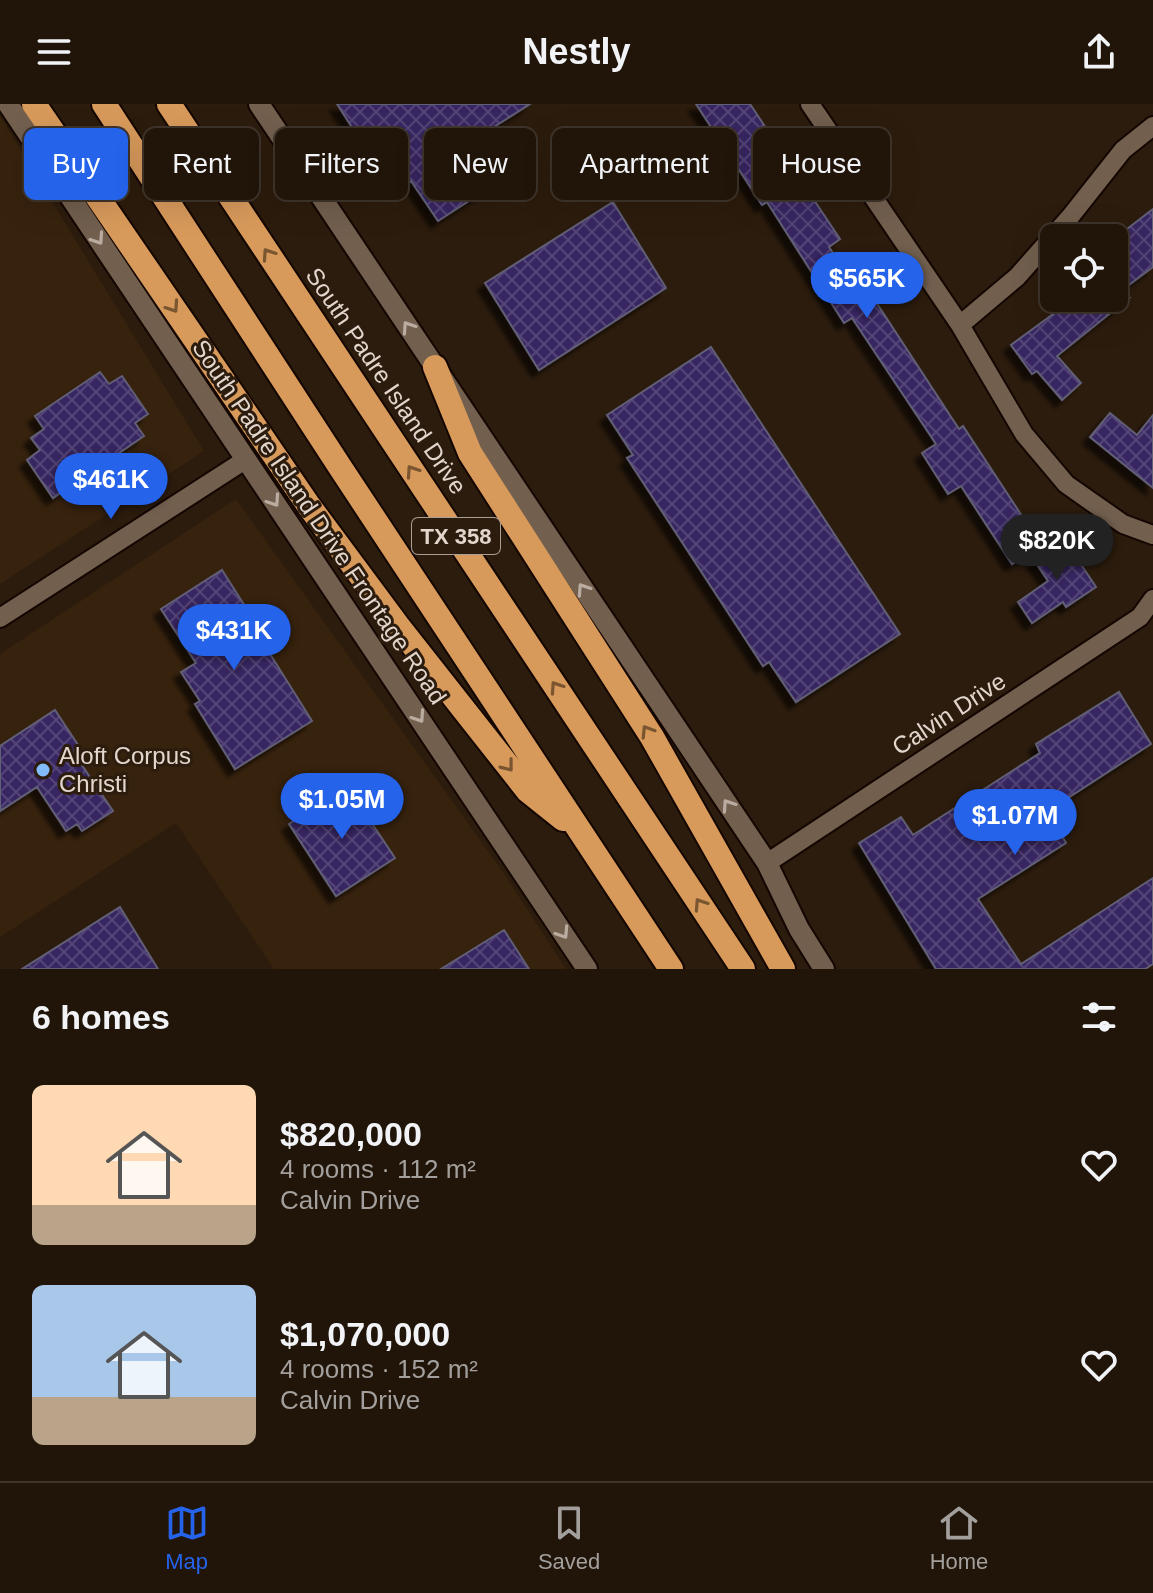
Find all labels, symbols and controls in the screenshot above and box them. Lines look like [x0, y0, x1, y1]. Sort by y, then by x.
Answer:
icon: menu [32, 30, 76, 74]
icon: share [1077, 30, 1121, 74]
text: Nestly [522, 31, 631, 72]
chip: Buy [24, 128, 128, 200]
chip: Rent [144, 128, 259, 200]
chip: Filters [275, 128, 408, 200]
chip: New [424, 128, 536, 200]
chip: Apartment [552, 128, 737, 200]
chip: House [753, 128, 890, 200]
map controls [1040, 224, 1128, 312]
button: locate [1040, 224, 1128, 312]
one-way arrow [88, 230, 103, 244]
one-way arrow [263, 248, 278, 263]
pin: $565K [811, 252, 923, 320]
street label: South Padre Island Drive [301, 263, 472, 499]
text: $565K [829, 263, 905, 293]
one-way arrow [163, 299, 178, 313]
one-way arrow [402, 321, 417, 336]
street label: South Padre Island Drive Frontage Road [187, 334, 452, 709]
pin: $461K [55, 453, 167, 521]
text: $461K [73, 464, 149, 494]
one-way arrow [407, 465, 422, 479]
one-way arrow [264, 493, 279, 507]
pin: $820K [1001, 514, 1113, 582]
road number: TX 358 [412, 518, 500, 554]
text: $820K [1019, 525, 1095, 555]
one-way arrow [578, 584, 593, 598]
pin: $431K [178, 604, 290, 672]
text: $431K [196, 615, 272, 645]
street label: Calvin Drive [887, 667, 1010, 760]
one-way arrow [551, 682, 566, 696]
one-way arrow [409, 708, 424, 722]
one-way arrow [642, 725, 657, 740]
place label: Aloft Corpus Christi [59, 742, 191, 797]
one-way arrow [498, 757, 513, 771]
marker: Aloft Corpus Christi [34, 761, 52, 779]
pin: $1.05M [277, 773, 407, 841]
text: $1.05M [299, 784, 385, 814]
pin: $1.07M [950, 789, 1080, 857]
one-way arrow [723, 800, 738, 814]
text: $1.07M [972, 800, 1058, 830]
one-way arrow [695, 898, 710, 913]
one-way arrow [553, 925, 568, 939]
icon: filters [1077, 995, 1121, 1039]
text: 6 homes [32, 998, 170, 1036]
text: $820,000 [280, 1115, 422, 1153]
icon: home [96, 1117, 192, 1213]
icon: heart [1077, 1143, 1121, 1187]
text: 4 rooms · 112 m² [280, 1154, 476, 1184]
text: Calvin Drive [280, 1185, 420, 1215]
text: $1,070,000 [280, 1315, 450, 1353]
icon: home [96, 1317, 192, 1413]
icon: heart [1077, 1343, 1121, 1387]
text: 4 rooms · 152 m² [280, 1354, 478, 1384]
text: Calvin Drive [280, 1385, 420, 1415]
tab: Map [165, 1501, 209, 1575]
tab: Saved [538, 1501, 600, 1575]
tab: Home [930, 1501, 988, 1575]

